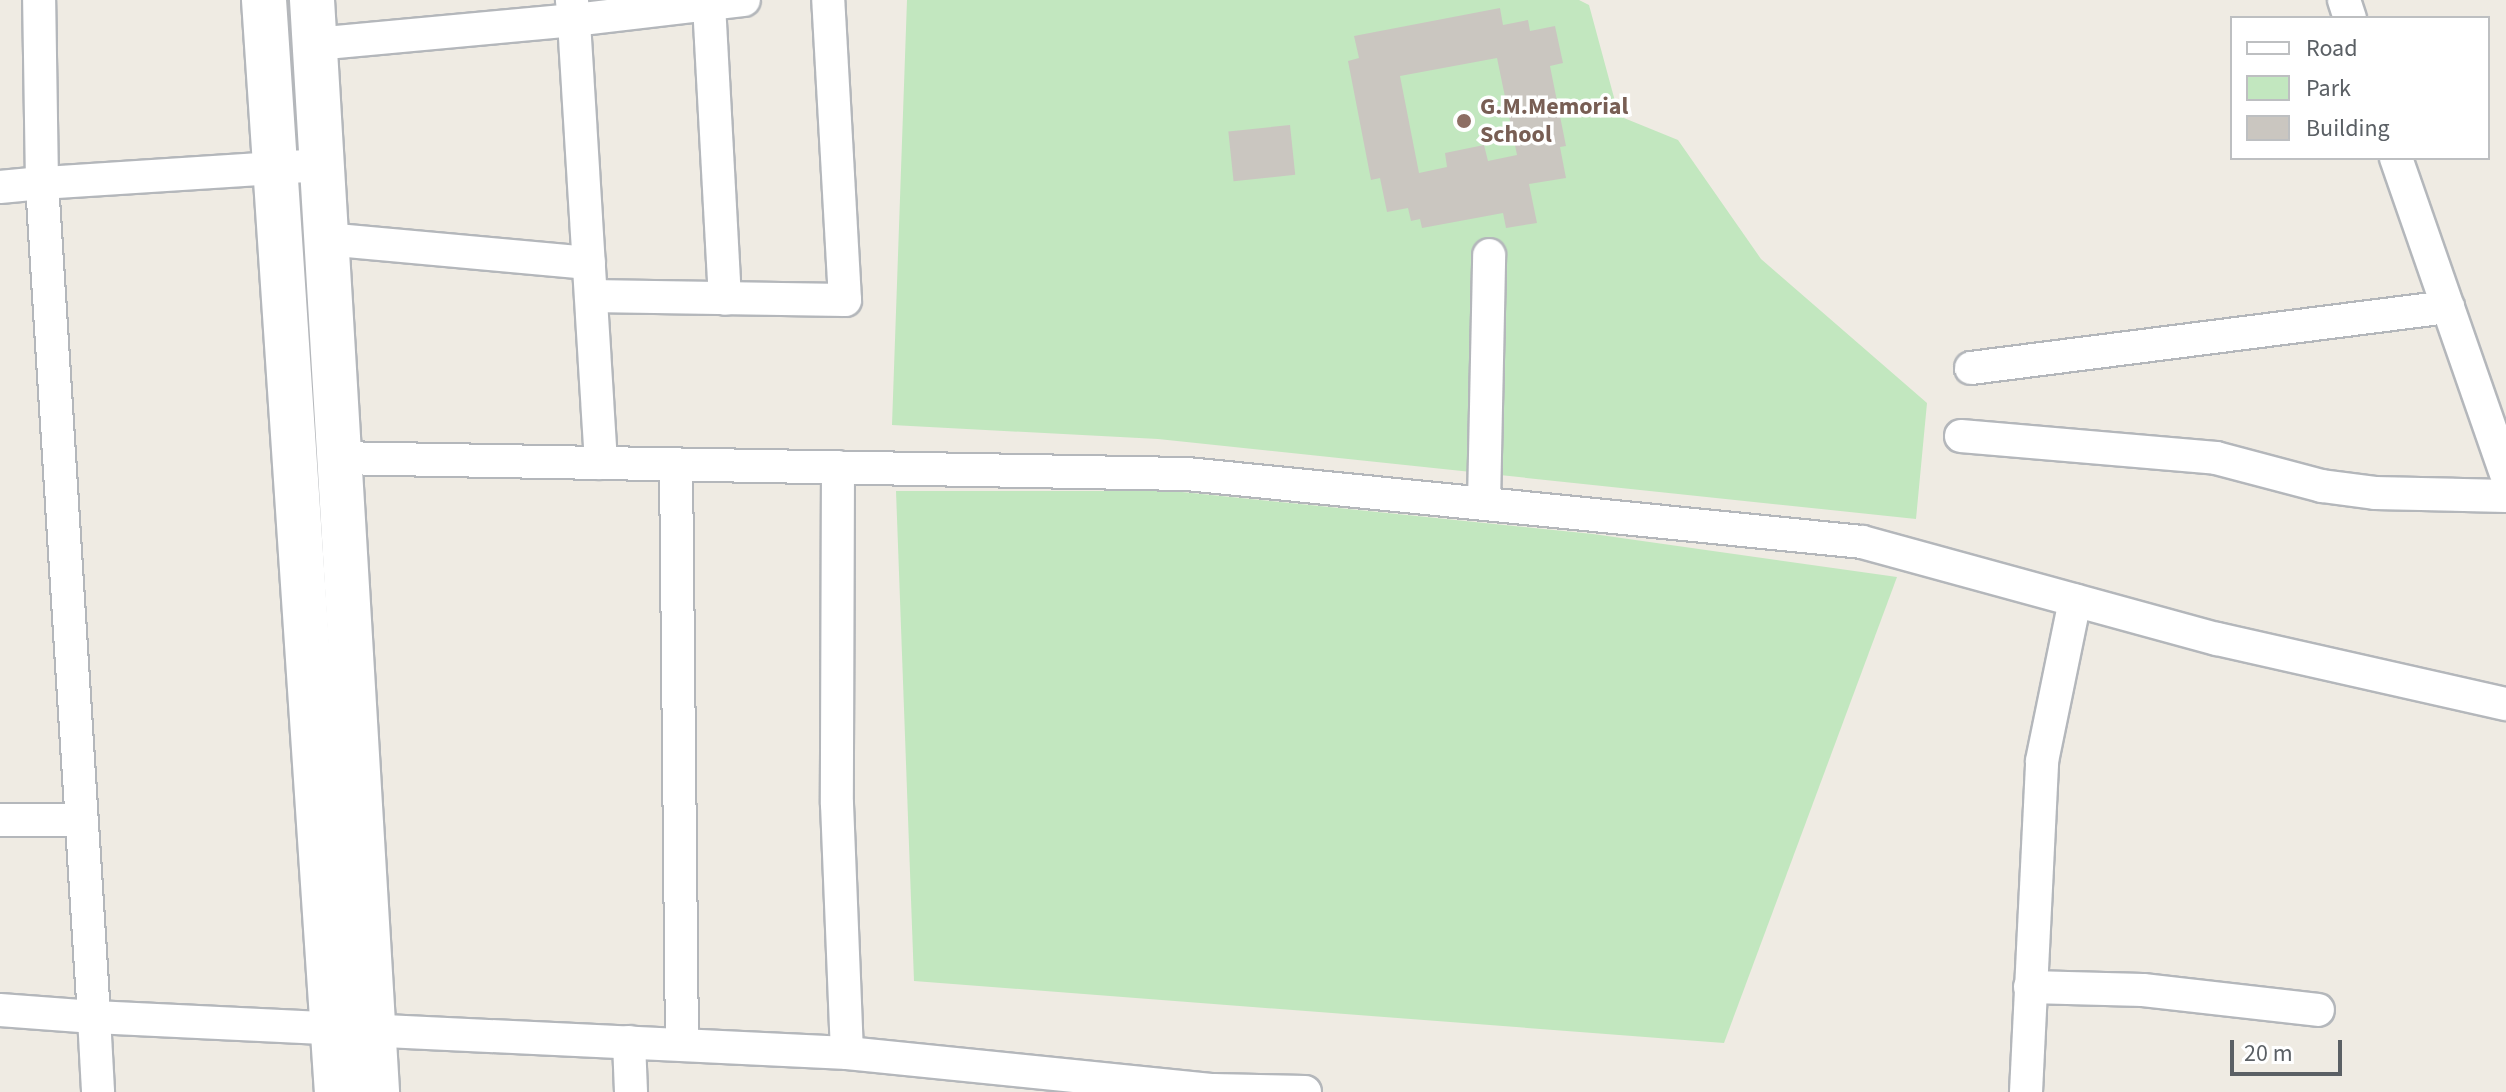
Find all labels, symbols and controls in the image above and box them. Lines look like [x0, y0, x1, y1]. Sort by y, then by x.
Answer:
legend [2230, 16, 2490, 160]
text: Road [2306, 31, 2358, 66]
text: Park [2306, 71, 2351, 106]
place label: G.M.Memorial School [1480, 93, 1628, 149]
text: Building [2306, 111, 2390, 146]
marker: G.M.Memorial School [1455, 112, 1473, 130]
scale bar [2234, 1024, 2346, 1074]
text: 20 m [2244, 1036, 2293, 1071]

